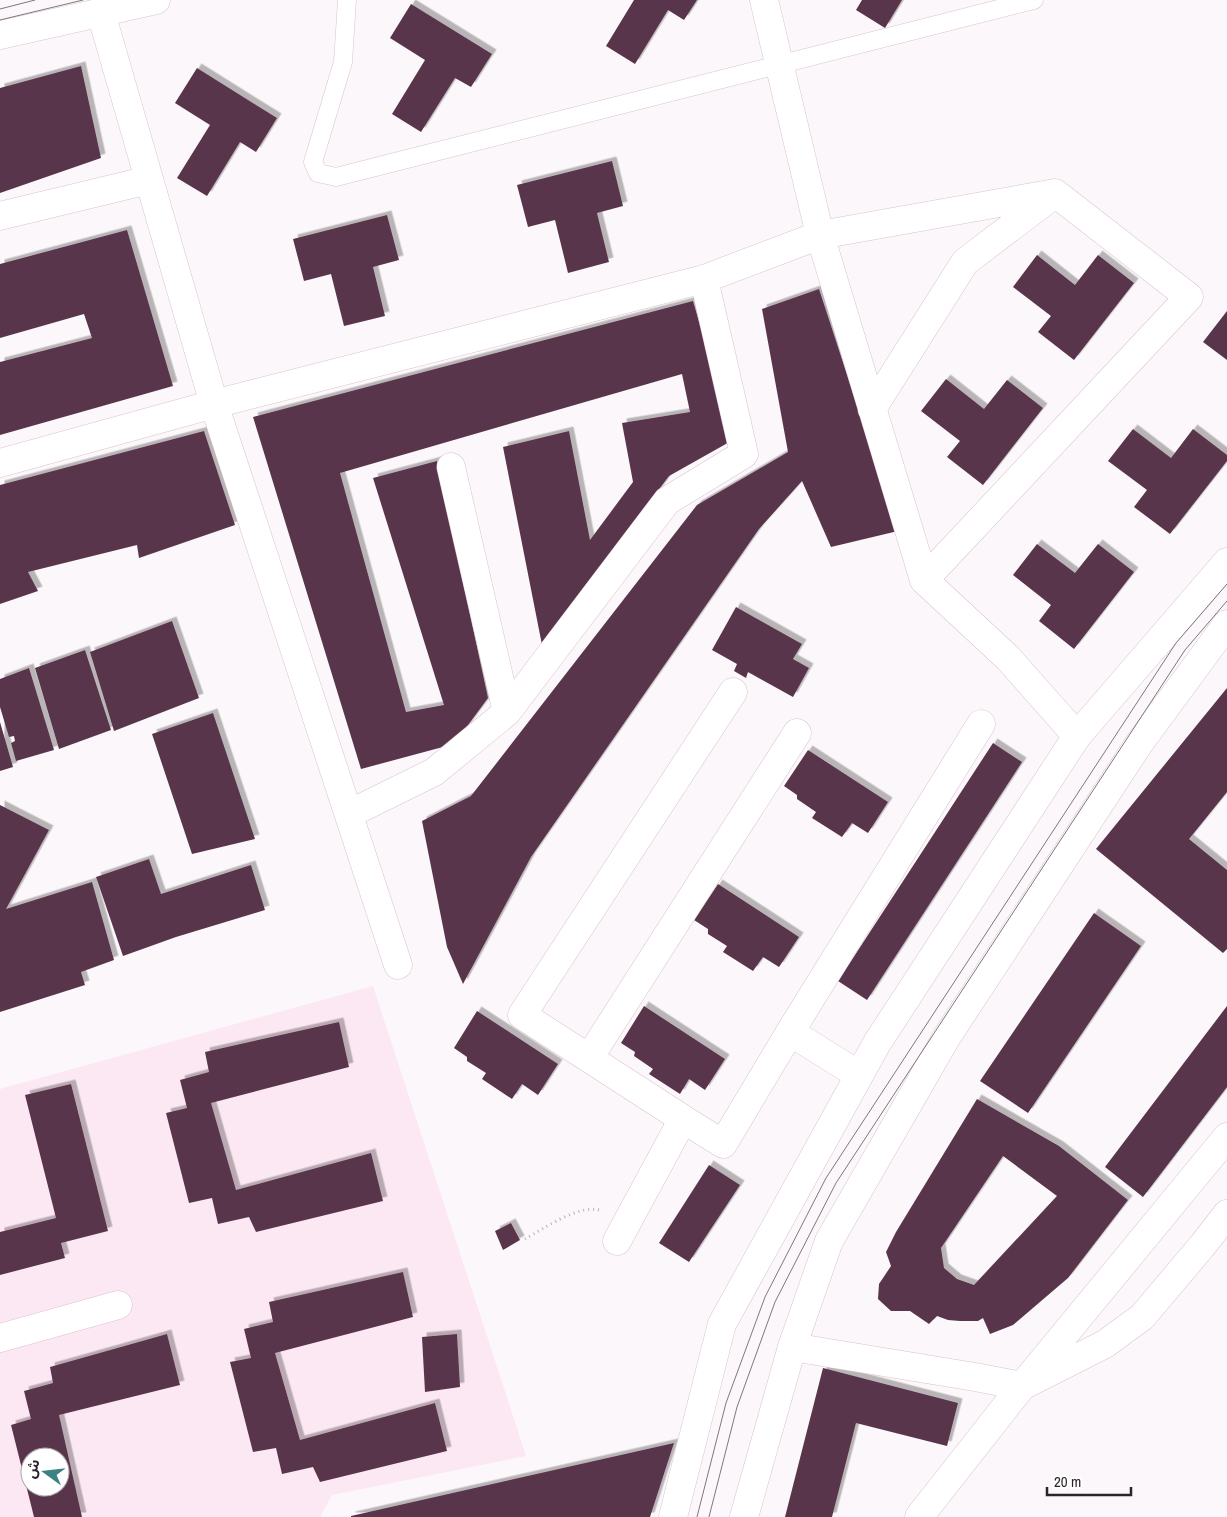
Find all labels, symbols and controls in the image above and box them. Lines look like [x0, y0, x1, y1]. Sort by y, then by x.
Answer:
north arrow [20, 1447, 70, 1497]
text: ش [21, 1457, 44, 1480]
scale bar [1047, 1464, 1131, 1496]
text: 20 m [1054, 1471, 1081, 1492]

